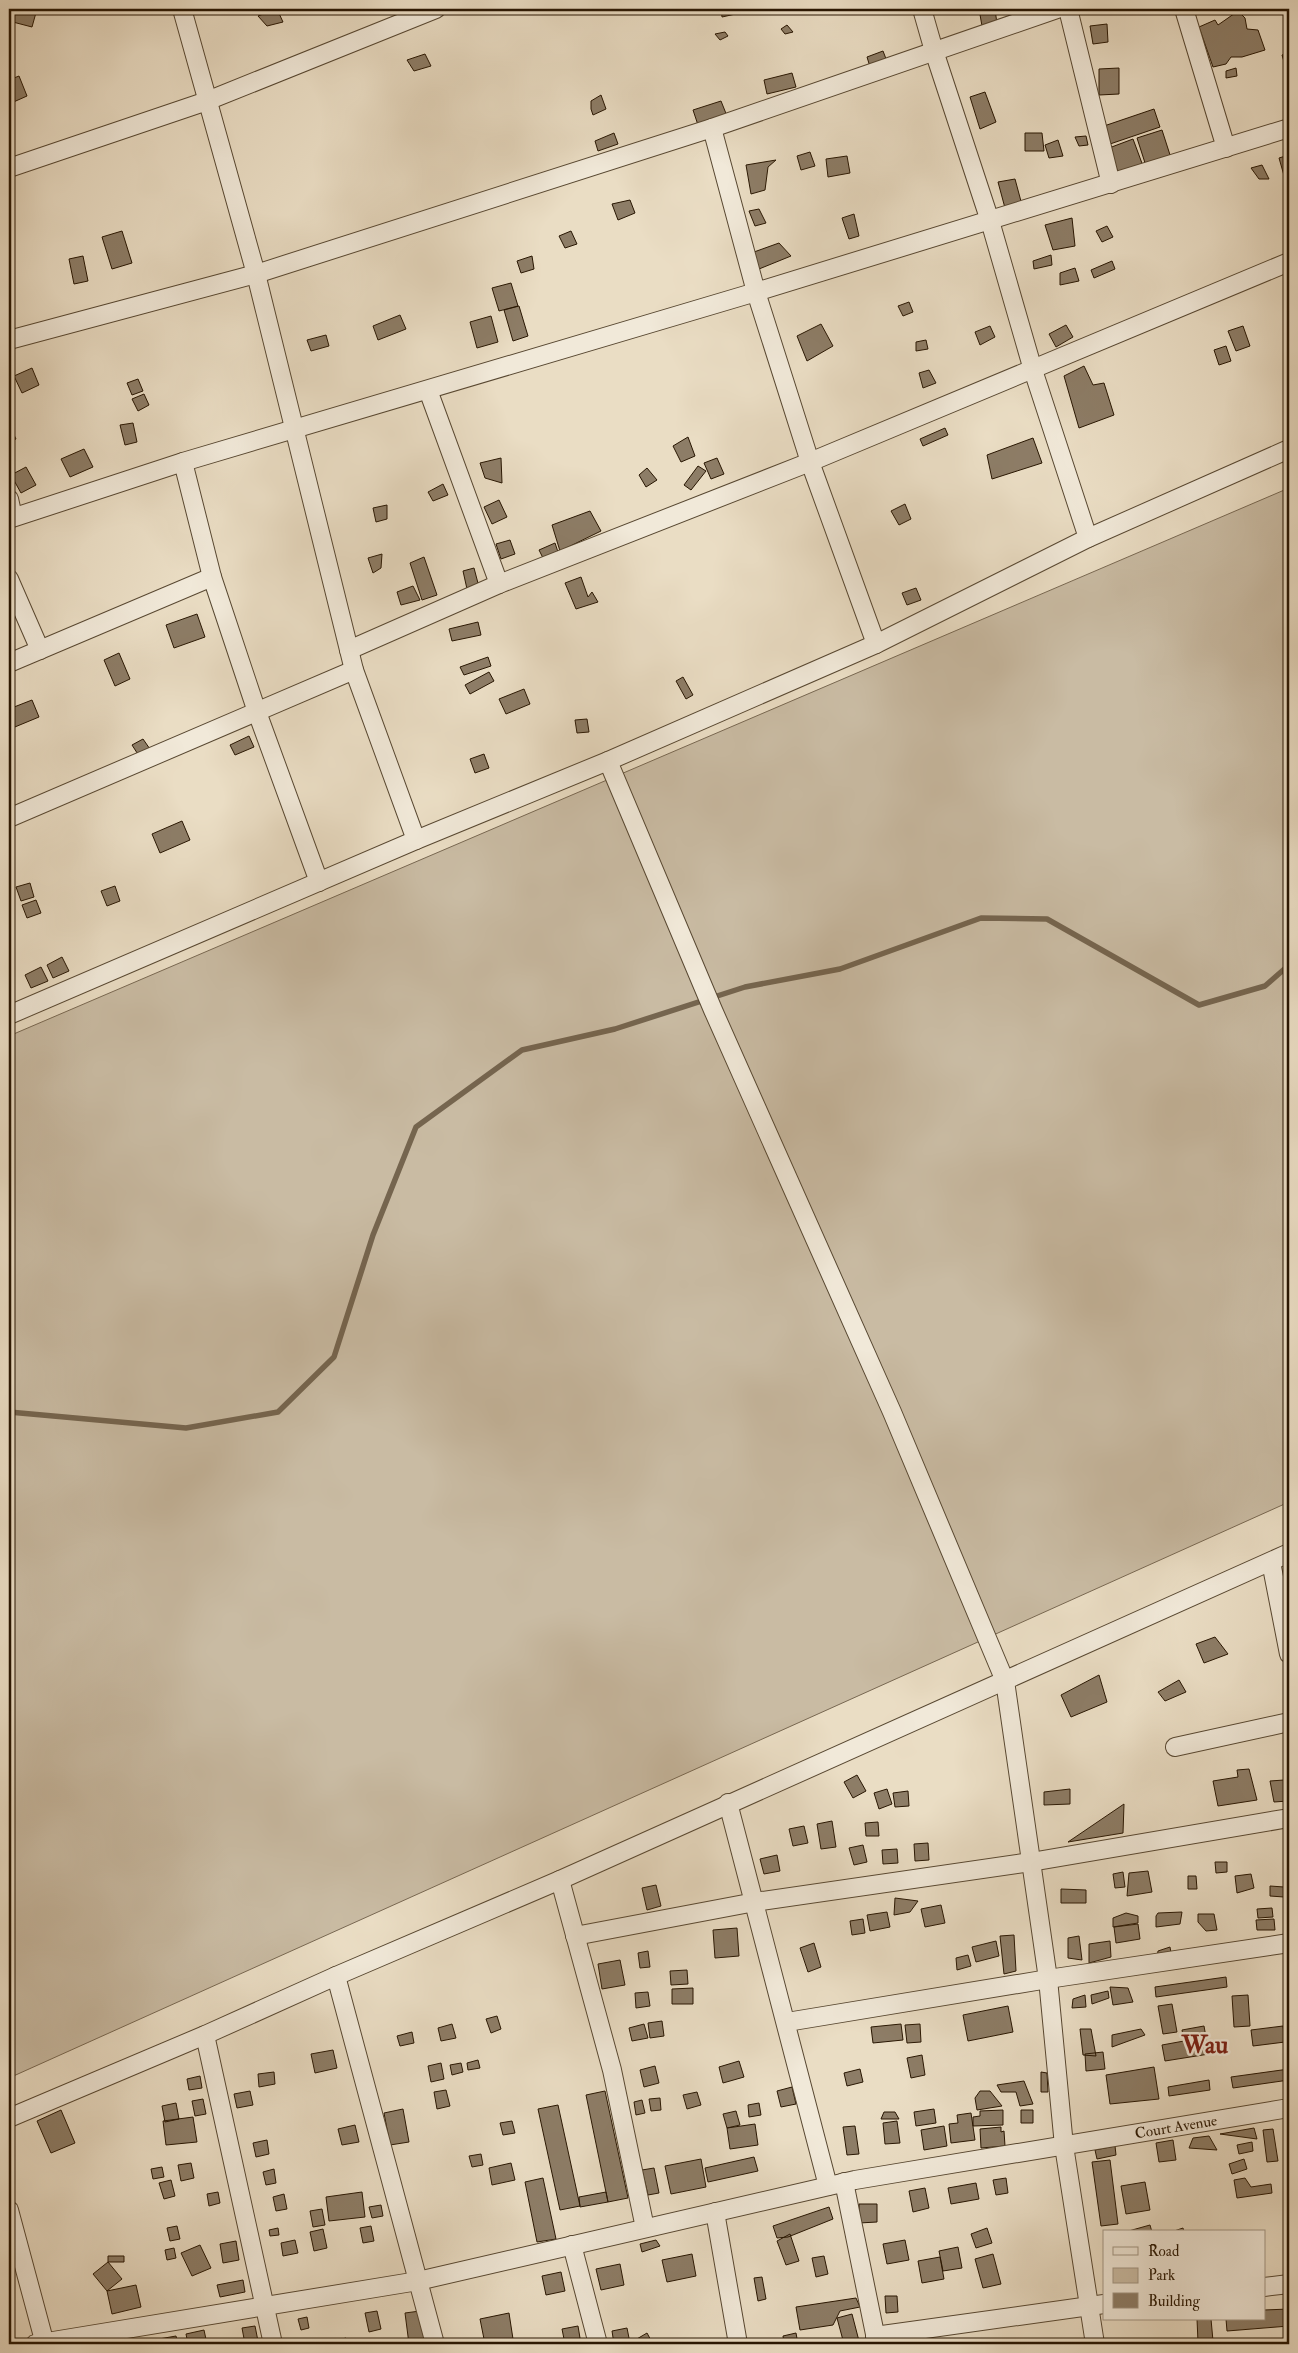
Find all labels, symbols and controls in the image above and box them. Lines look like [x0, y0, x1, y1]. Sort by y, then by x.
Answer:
district label: Wau [1181, 2030, 1228, 2061]
street label: Court Avenue [1133, 2111, 1219, 2143]
legend [1103, 2230, 1266, 2320]
text: Road [1148, 2242, 1180, 2261]
text: Park [1148, 2266, 1175, 2285]
text: Building [1148, 2292, 1200, 2311]

